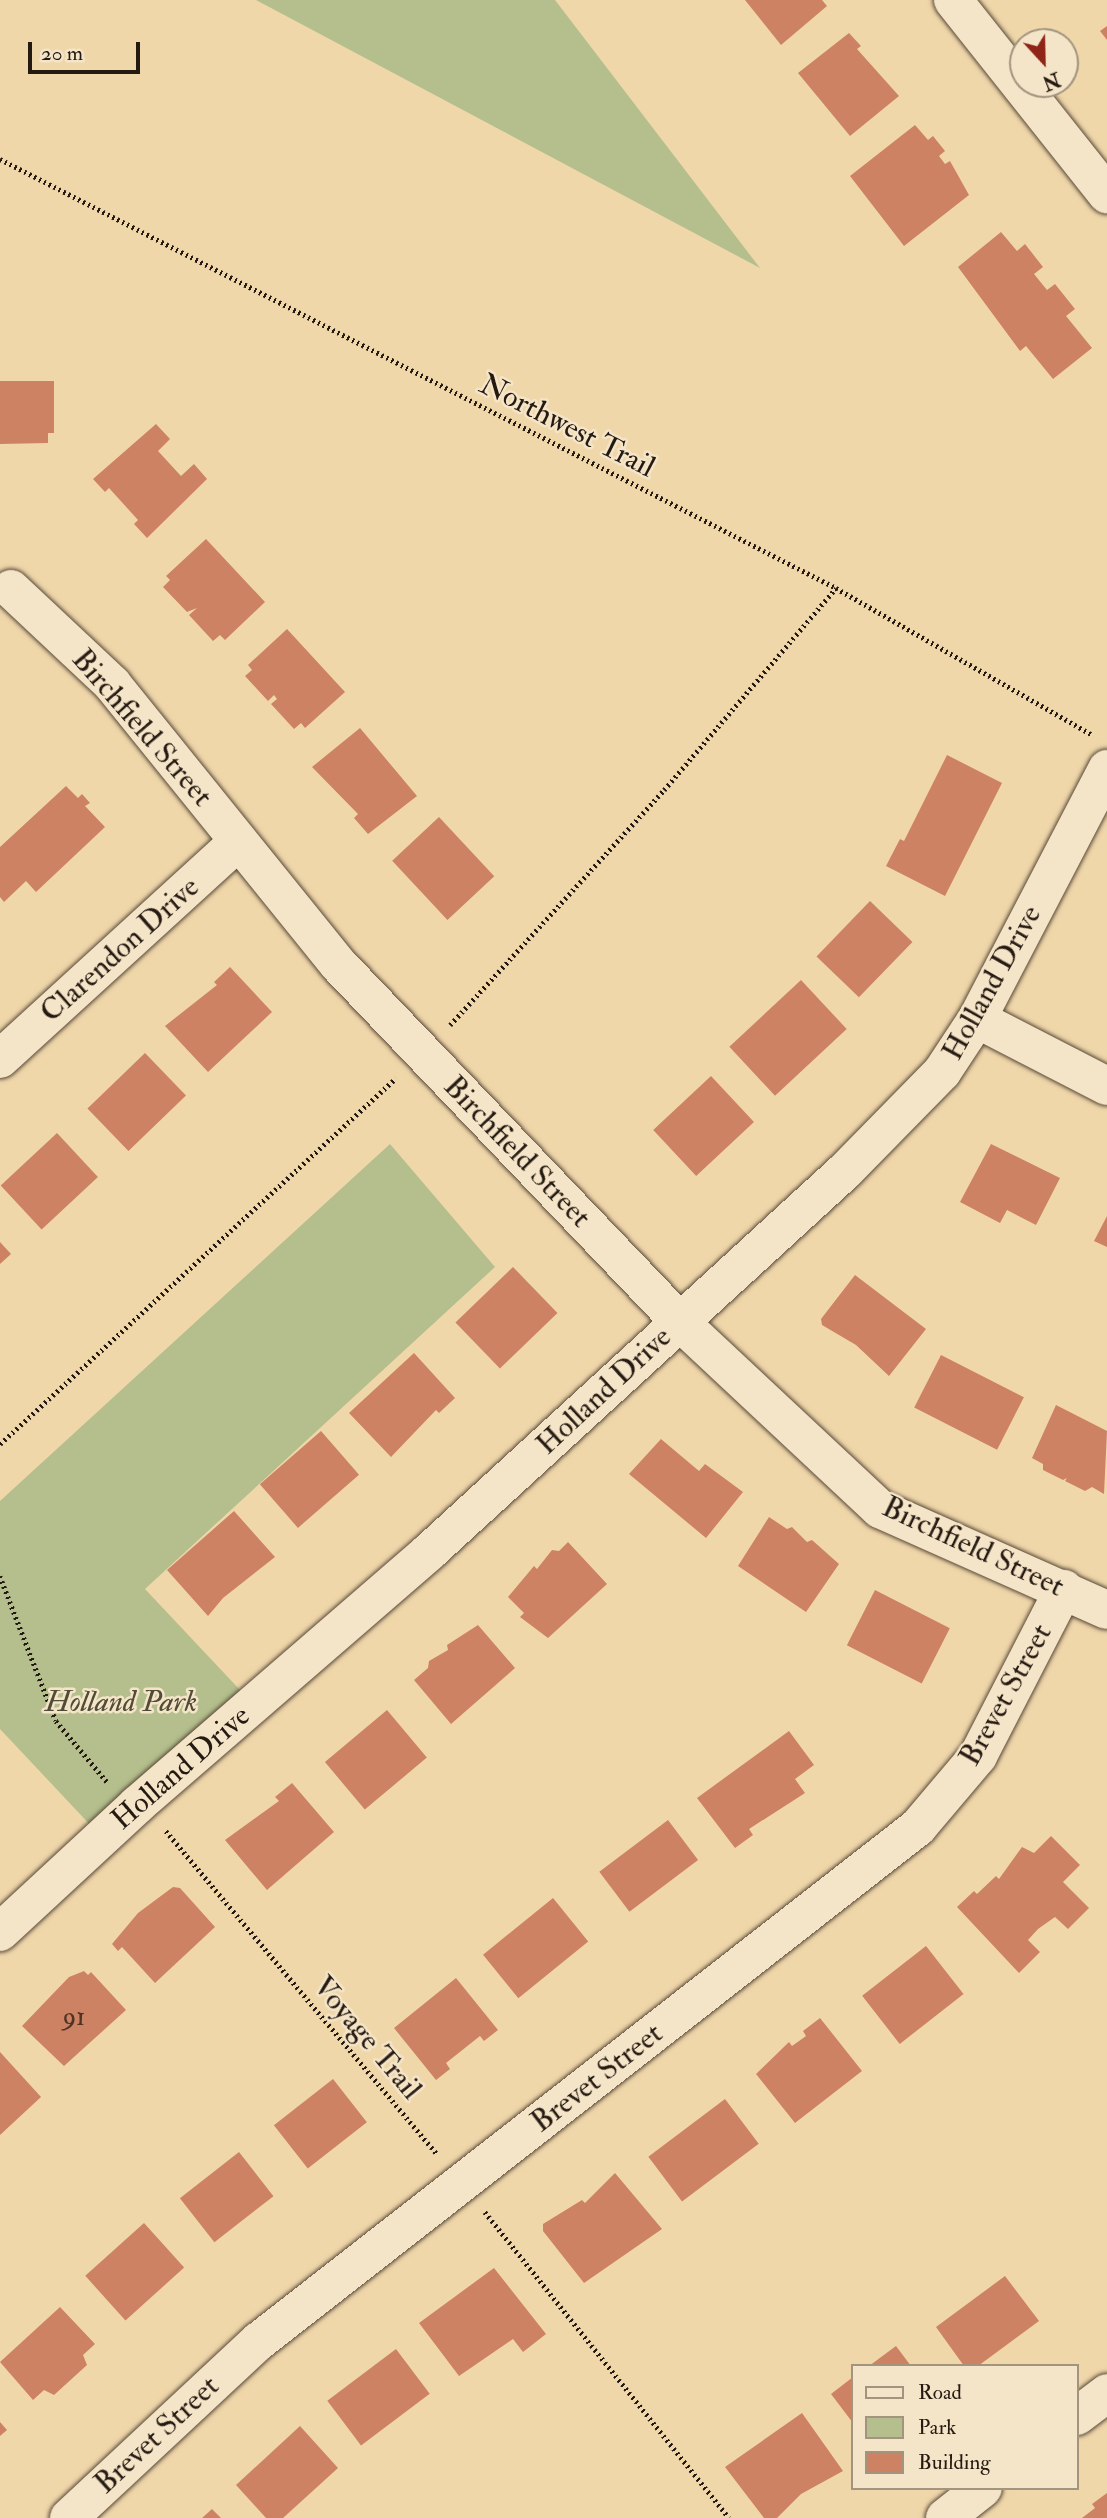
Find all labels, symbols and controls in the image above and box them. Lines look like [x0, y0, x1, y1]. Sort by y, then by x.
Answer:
scale bar [32, 28, 144, 72]
north arrow [1009, 28, 1079, 98]
text: 20 m [41, 40, 83, 67]
text: N [1039, 66, 1064, 95]
street label: Northwest Trail [473, 366, 661, 486]
street label: Birchfield Street [64, 642, 220, 814]
street label: Clarendon Drive [33, 869, 207, 1031]
street label: Holland Drive [935, 899, 1049, 1067]
street label: Birchfield Street [436, 1069, 598, 1235]
street label: Holland Drive [529, 1319, 679, 1463]
street label: Birchfield Street [876, 1489, 1070, 1605]
street label: Brevet Street [952, 1618, 1060, 1772]
park label: Holland Park [45, 1684, 197, 1720]
street label: Holland Drive [105, 1698, 257, 1838]
street label: Voyage Trail [305, 1969, 429, 2107]
house number: 91 [63, 2002, 85, 2034]
street label: Brevet Street [524, 2016, 670, 2140]
legend [852, 2364, 1079, 2490]
street label: Brevet Street [87, 2368, 227, 2502]
text: Road [918, 2379, 962, 2406]
text: Park [918, 2414, 956, 2441]
text: Building [918, 2449, 991, 2476]

